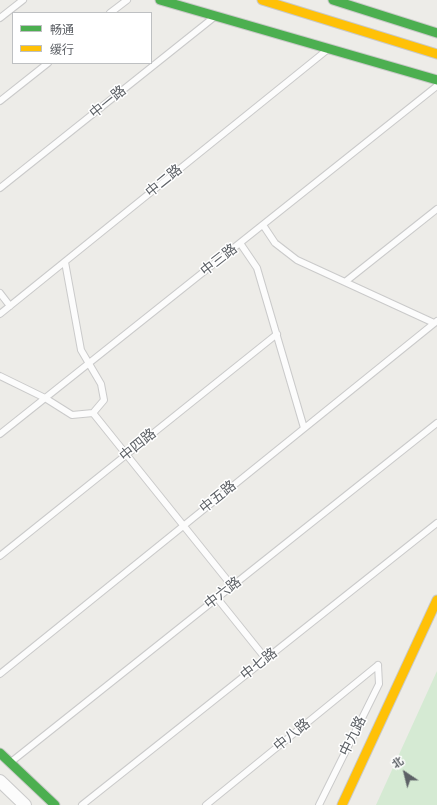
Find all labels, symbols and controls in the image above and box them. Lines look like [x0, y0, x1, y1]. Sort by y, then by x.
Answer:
legend [12, 12, 152, 64]
text: 畅通 [50, 24, 74, 36]
text: 缓行 [50, 44, 74, 56]
street label: 中一路 [86, 82, 130, 122]
street label: 中二路 [142, 161, 186, 201]
street label: 中三路 [197, 240, 241, 280]
street label: 中四路 [116, 425, 160, 465]
street label: 中五路 [196, 477, 240, 517]
street label: 中六路 [201, 573, 245, 613]
street label: 中七路 [237, 644, 281, 684]
street label: 中九路 [336, 713, 370, 759]
street label: 中八路 [270, 715, 314, 755]
north arrow [385, 753, 425, 793]
text: 北 [390, 755, 405, 770]

